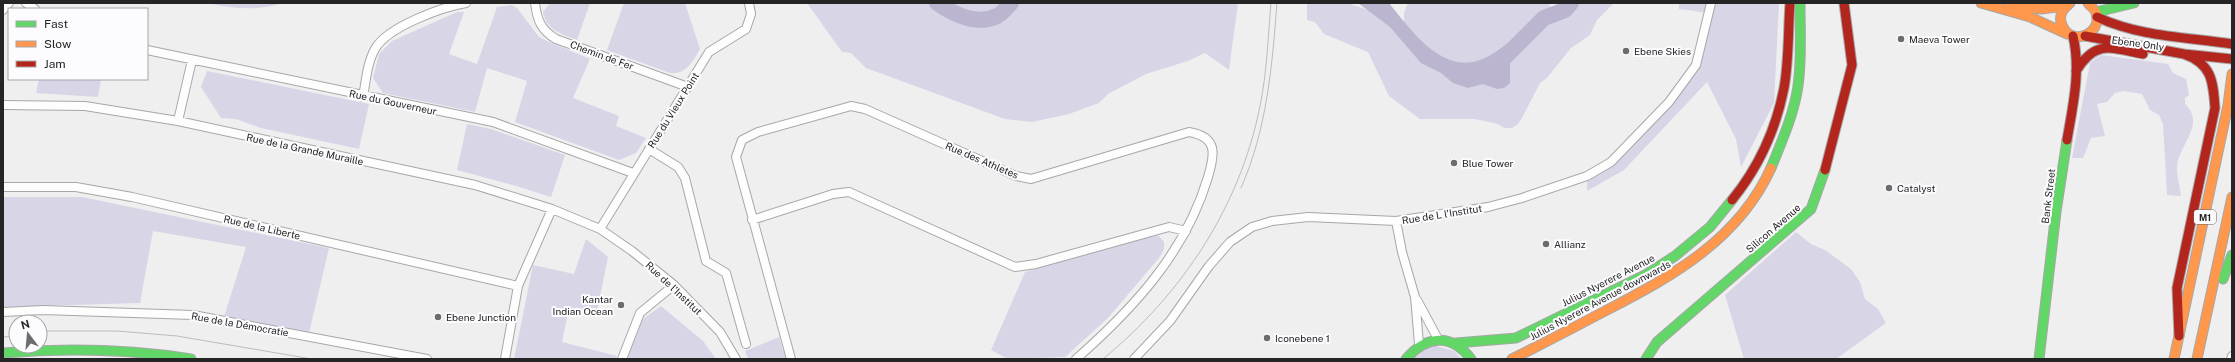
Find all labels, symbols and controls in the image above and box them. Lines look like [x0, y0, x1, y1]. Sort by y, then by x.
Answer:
legend [8, 8, 148, 80]
text: Fast [44, 17, 69, 31]
place label: Maeva Tower [1909, 33, 1970, 45]
street label: Ebene Only [2111, 33, 2166, 53]
marker: Maeva Tower [1896, 34, 1906, 44]
text: Slow [44, 37, 72, 51]
street label: Chemin de Fer [568, 38, 636, 72]
place label: Ebene Skies [1634, 45, 1691, 57]
marker: Ebene Skies [1621, 46, 1631, 56]
text: Jam [44, 57, 66, 71]
street label: Rue du Vieux Point [645, 70, 701, 150]
street label: Rue du Gouverneur [348, 87, 438, 117]
street label: Rue de la Grande Muraille [245, 131, 365, 167]
street label: Rue des Athletes [944, 139, 1020, 181]
place label: Blue Tower [1462, 157, 1514, 169]
marker: Blue Tower [1449, 158, 1459, 168]
street label: Bank Street [2039, 168, 2057, 224]
place label: Catalyst [1897, 182, 1936, 194]
marker: Catalyst [1884, 183, 1894, 193]
street label: Silicon Avenue [1743, 201, 1803, 255]
street label: Rue de L l'Institut [1401, 202, 1483, 226]
road number: M1 [2194, 210, 2216, 224]
street label: Rue de la Liberte [222, 212, 302, 242]
place label: Allianz [1554, 238, 1586, 250]
marker: Allianz [1541, 239, 1551, 249]
street label: Julius Nyerere Avenue [1560, 251, 1657, 309]
street label: Julius Nyerere Avenue downwards [1527, 258, 1673, 342]
street label: Rue de l'Institut [643, 259, 705, 317]
place label: Kantar Indian Ocean [553, 293, 613, 317]
marker: Kantar Indian Ocean [616, 300, 626, 310]
street label: Rue de la Démocratie [190, 310, 290, 339]
place label: Ebene Junction [446, 311, 516, 323]
marker: Ebene Junction [433, 312, 443, 322]
north arrow [8, 314, 48, 354]
text: N [19, 317, 31, 331]
place label: Iconebene 1 [1275, 332, 1330, 344]
marker: Iconebene 1 [1262, 333, 1272, 343]

